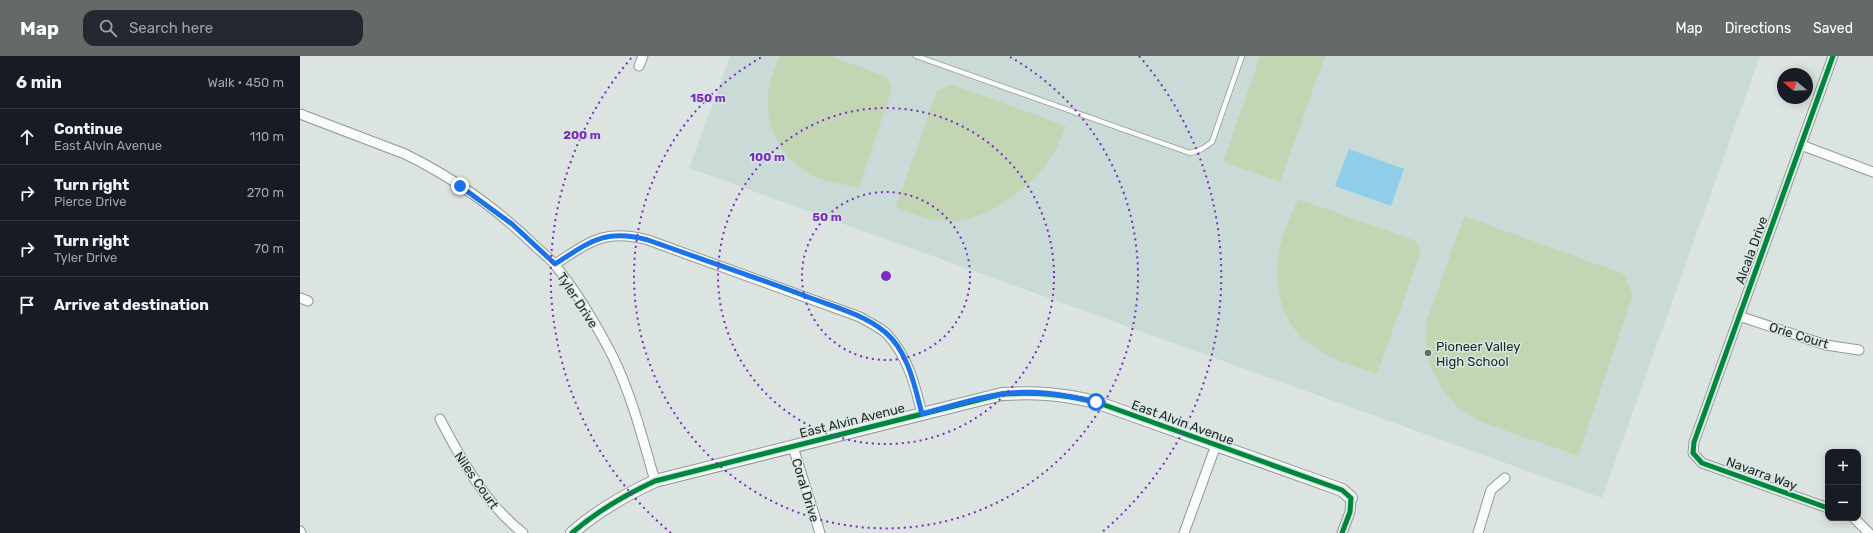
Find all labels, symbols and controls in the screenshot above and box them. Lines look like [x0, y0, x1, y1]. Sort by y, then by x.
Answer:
search box [83, 10, 363, 46]
text: Map [20, 17, 59, 40]
icon: search [97, 17, 119, 39]
text: Search here [129, 19, 213, 37]
text: Map [1676, 20, 1703, 37]
text: Directions [1725, 20, 1791, 37]
text: Saved [1813, 20, 1853, 37]
north arrow [1777, 68, 1813, 104]
text: 6 min [16, 72, 62, 92]
text: Walk · 450 m [208, 75, 284, 90]
text: 150 m [690, 91, 726, 105]
text: Continue [54, 120, 123, 138]
icon: ahead [16, 126, 38, 148]
text: 200 m [563, 128, 601, 142]
text: 110 m [250, 129, 284, 144]
text: East Alvin Avenue [54, 138, 162, 153]
text: 100 m [749, 150, 785, 164]
text: Turn right [54, 176, 129, 194]
route end [451, 177, 469, 195]
icon: right [16, 182, 38, 204]
text: 270 m [247, 185, 284, 200]
text: Pierce Drive [54, 194, 127, 209]
text: 50 m [812, 210, 842, 224]
street label: Alcala Drive [1732, 214, 1771, 286]
text: Turn right [54, 232, 129, 250]
icon: right [16, 238, 38, 260]
text: 70 m [254, 241, 284, 256]
text: Tyler Drive [54, 250, 117, 265]
centre of rings [879, 269, 893, 283]
street label: Tyler Drive [554, 270, 601, 331]
icon: arrive [16, 294, 38, 316]
text: Arrive at destination [54, 296, 209, 314]
street label: Orie Court [1767, 319, 1830, 352]
place label: Pioneer Valley High School [1436, 339, 1520, 370]
marker: Pioneer Valley High School [1423, 348, 1433, 358]
route start [1087, 393, 1105, 411]
street label: East Alvin Avenue [1129, 397, 1236, 448]
street label: East Alvin Avenue [798, 400, 906, 441]
street label: Niles Court [451, 449, 502, 512]
map controls [1825, 449, 1861, 521]
button: + [1825, 449, 1861, 485]
street label: Navarra Way [1724, 454, 1799, 493]
street label: Coral Drive [789, 457, 822, 524]
button: − [1825, 485, 1861, 521]

